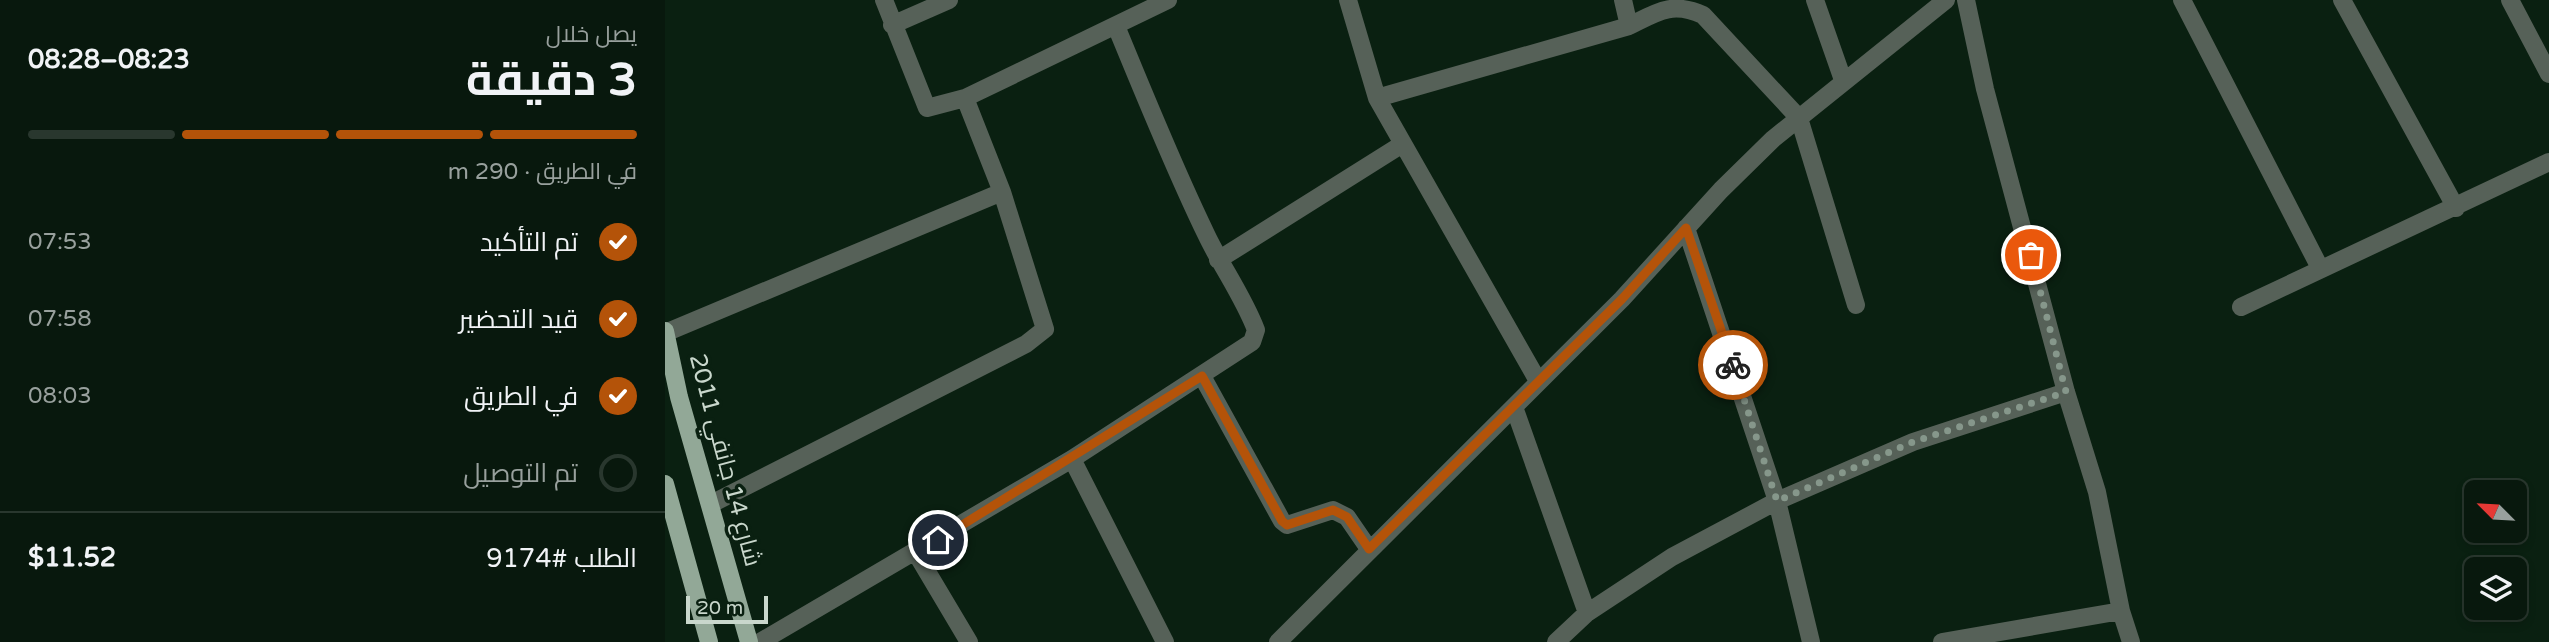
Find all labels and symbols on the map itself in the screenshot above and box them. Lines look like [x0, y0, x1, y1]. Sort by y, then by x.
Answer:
pin [2001, 225, 2061, 285]
courier [1698, 330, 1768, 400]
street label: شارع 14 جانفي 2011 [679, 350, 767, 571]
north arrow [2464, 480, 2527, 542]
pin [908, 510, 968, 570]
scale bar [686, 593, 768, 625]

